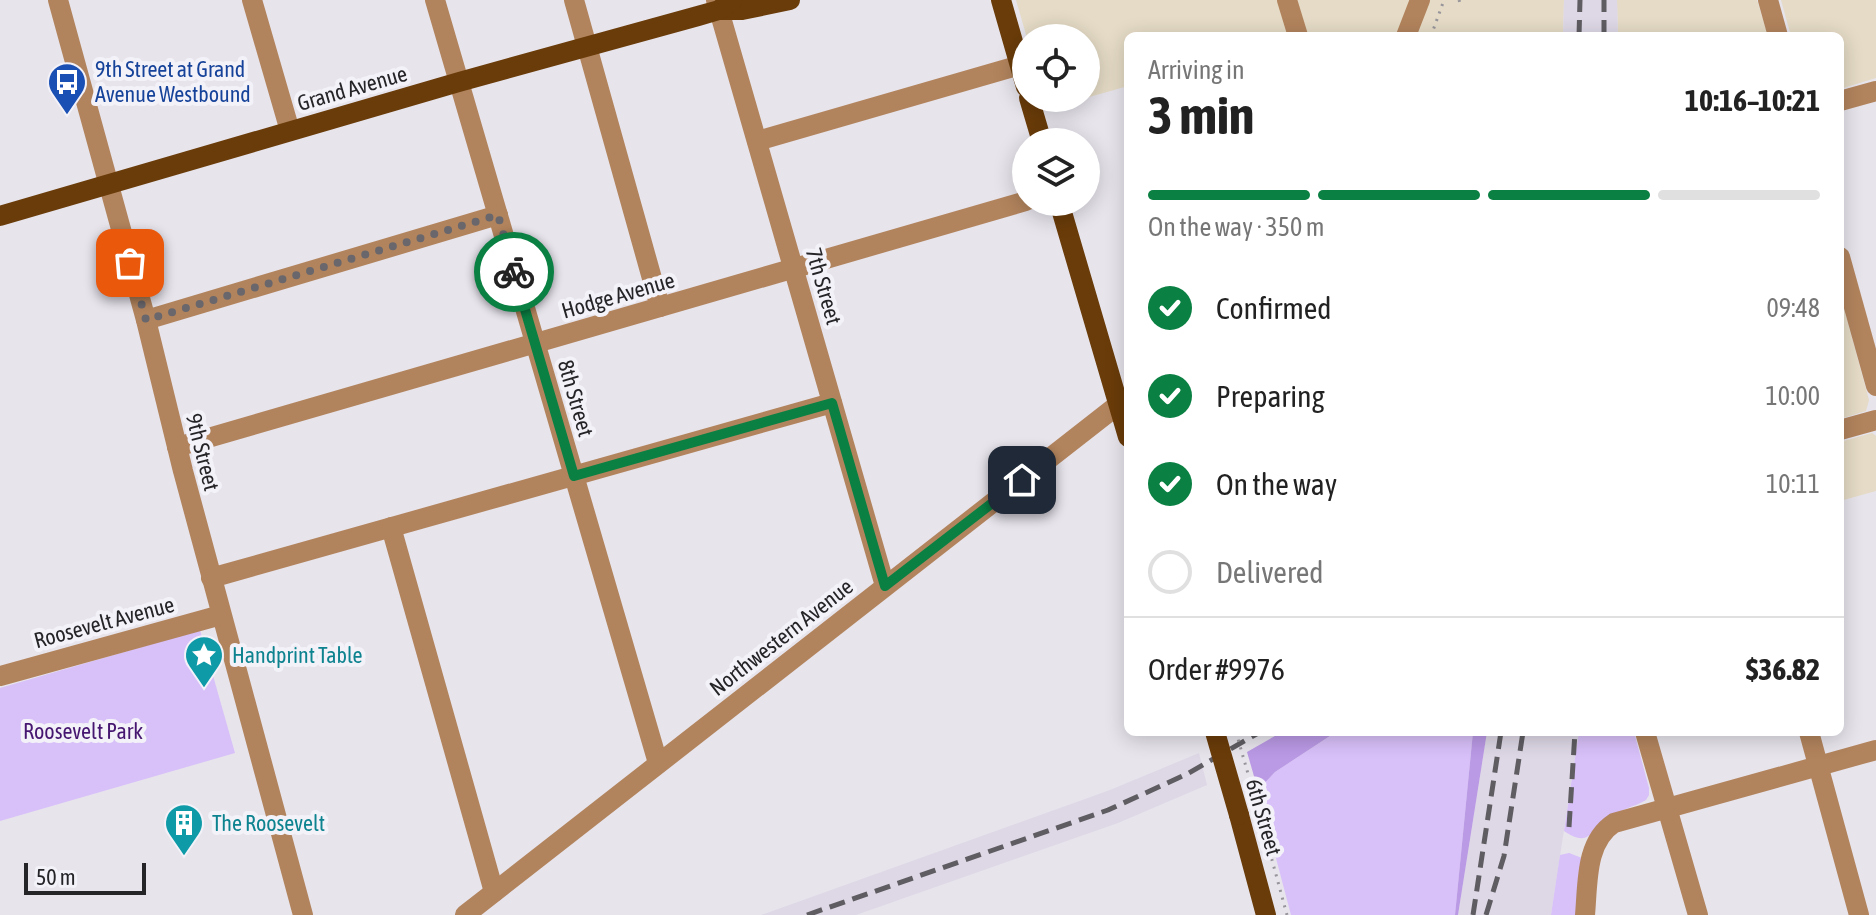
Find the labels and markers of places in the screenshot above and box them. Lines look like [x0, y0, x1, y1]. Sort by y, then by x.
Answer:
place label: 9th Street at Grand Avenue Westbound [95, 56, 251, 107]
bus stop icon: 9th Street at Grand Avenue Westbound [46, 61, 88, 116]
pin [96, 229, 164, 297]
pin [988, 446, 1056, 514]
place icon: Handprint Table [183, 634, 225, 689]
place label: Handprint Table [232, 642, 362, 668]
building icon: The Roosevelt [163, 802, 205, 857]
place label: The Roosevelt [212, 810, 325, 836]

